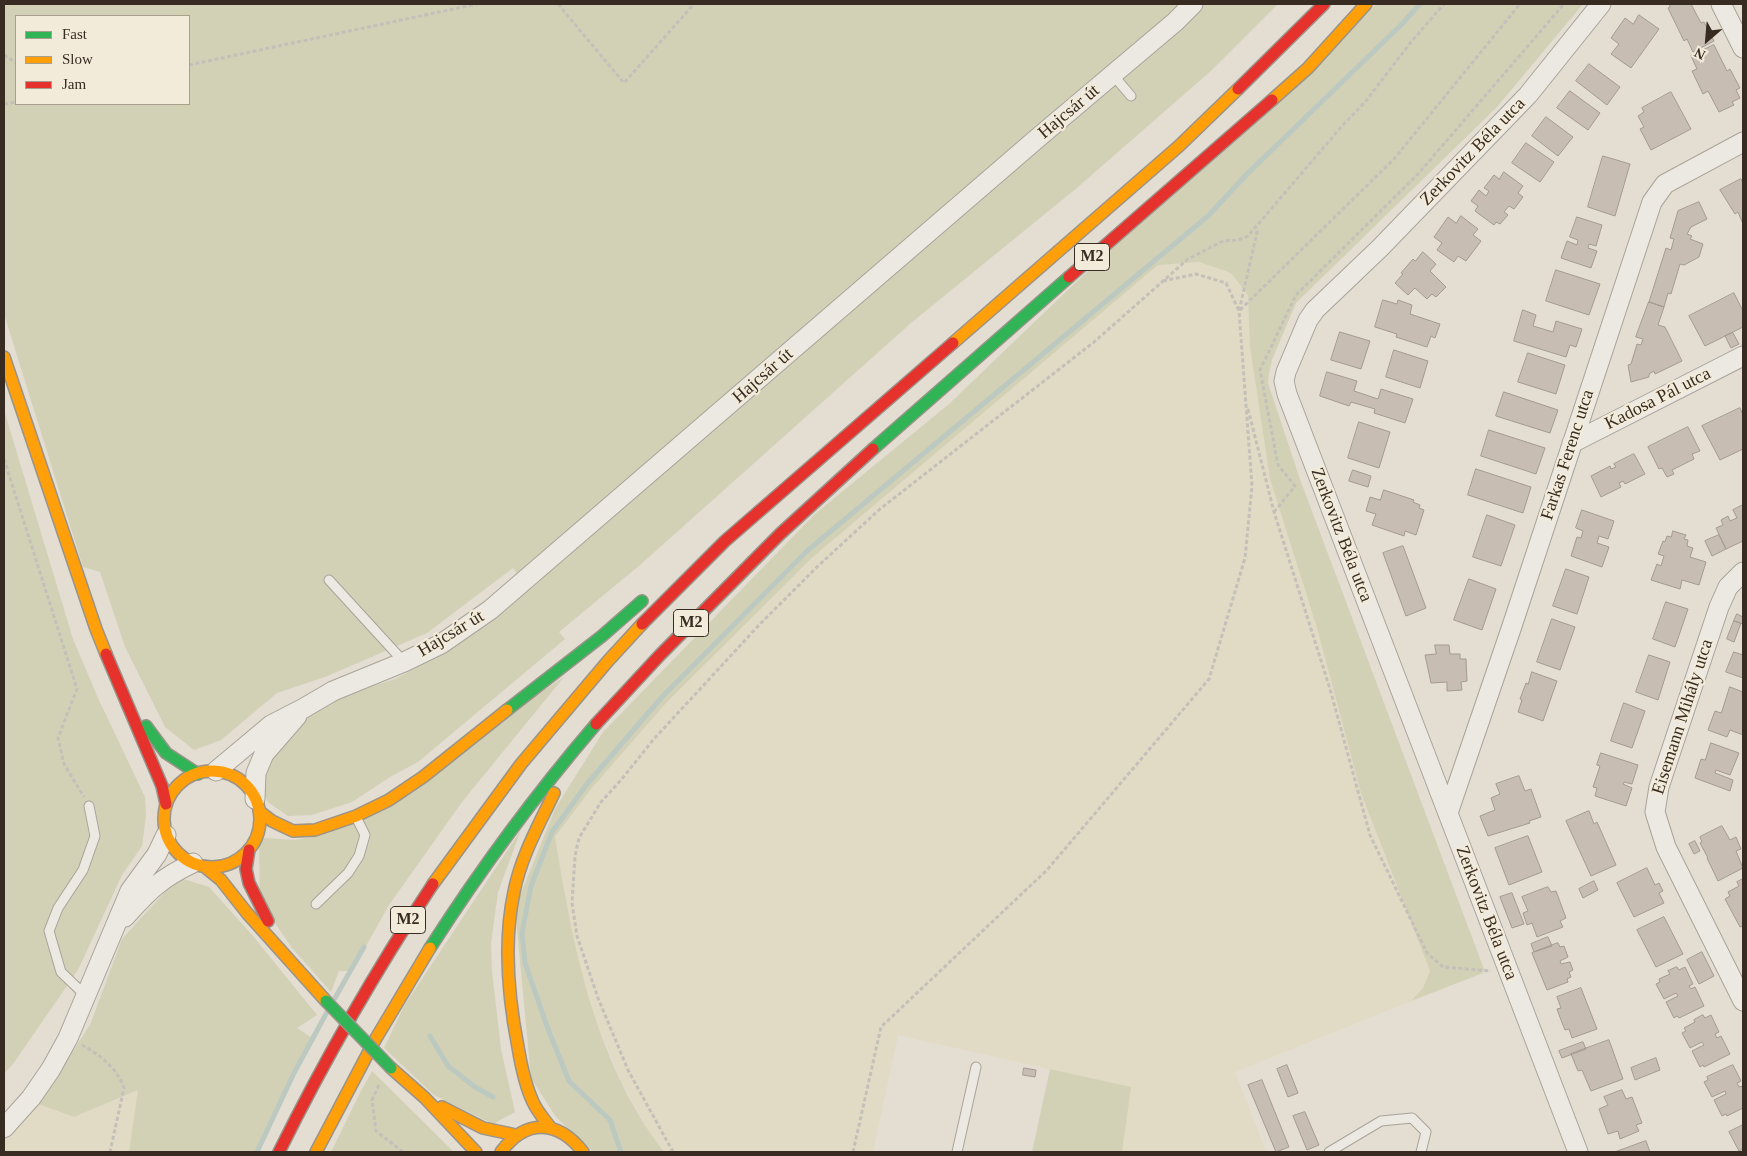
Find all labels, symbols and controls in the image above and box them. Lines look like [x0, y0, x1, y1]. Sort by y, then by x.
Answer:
legend [15, 15, 190, 105]
north arrow [1682, 15, 1732, 65]
text: Fast [62, 26, 87, 42]
text: N [1692, 45, 1708, 63]
text: Slow [62, 51, 93, 67]
text: Jam [62, 76, 86, 92]
street label: Hajcsár út [1034, 80, 1104, 144]
street label: Zerkovitz Béla utca [1416, 93, 1530, 211]
road number: M2 [1074, 243, 1110, 270]
street label: Hajcsár út [728, 344, 798, 408]
street label: Kadosa Pál utca [1601, 363, 1715, 435]
street label: Farkas Ferenc utca [1537, 387, 1599, 523]
street label: Zerkovitz Béla utca [1305, 465, 1377, 605]
street label: Hajcsár út [414, 606, 488, 662]
road number: M2 [674, 610, 708, 636]
street label: Eisemann Mihály utca [1648, 637, 1718, 797]
street label: Zerkovitz Béla utca [1450, 843, 1522, 983]
road number: M2 [390, 906, 426, 934]

